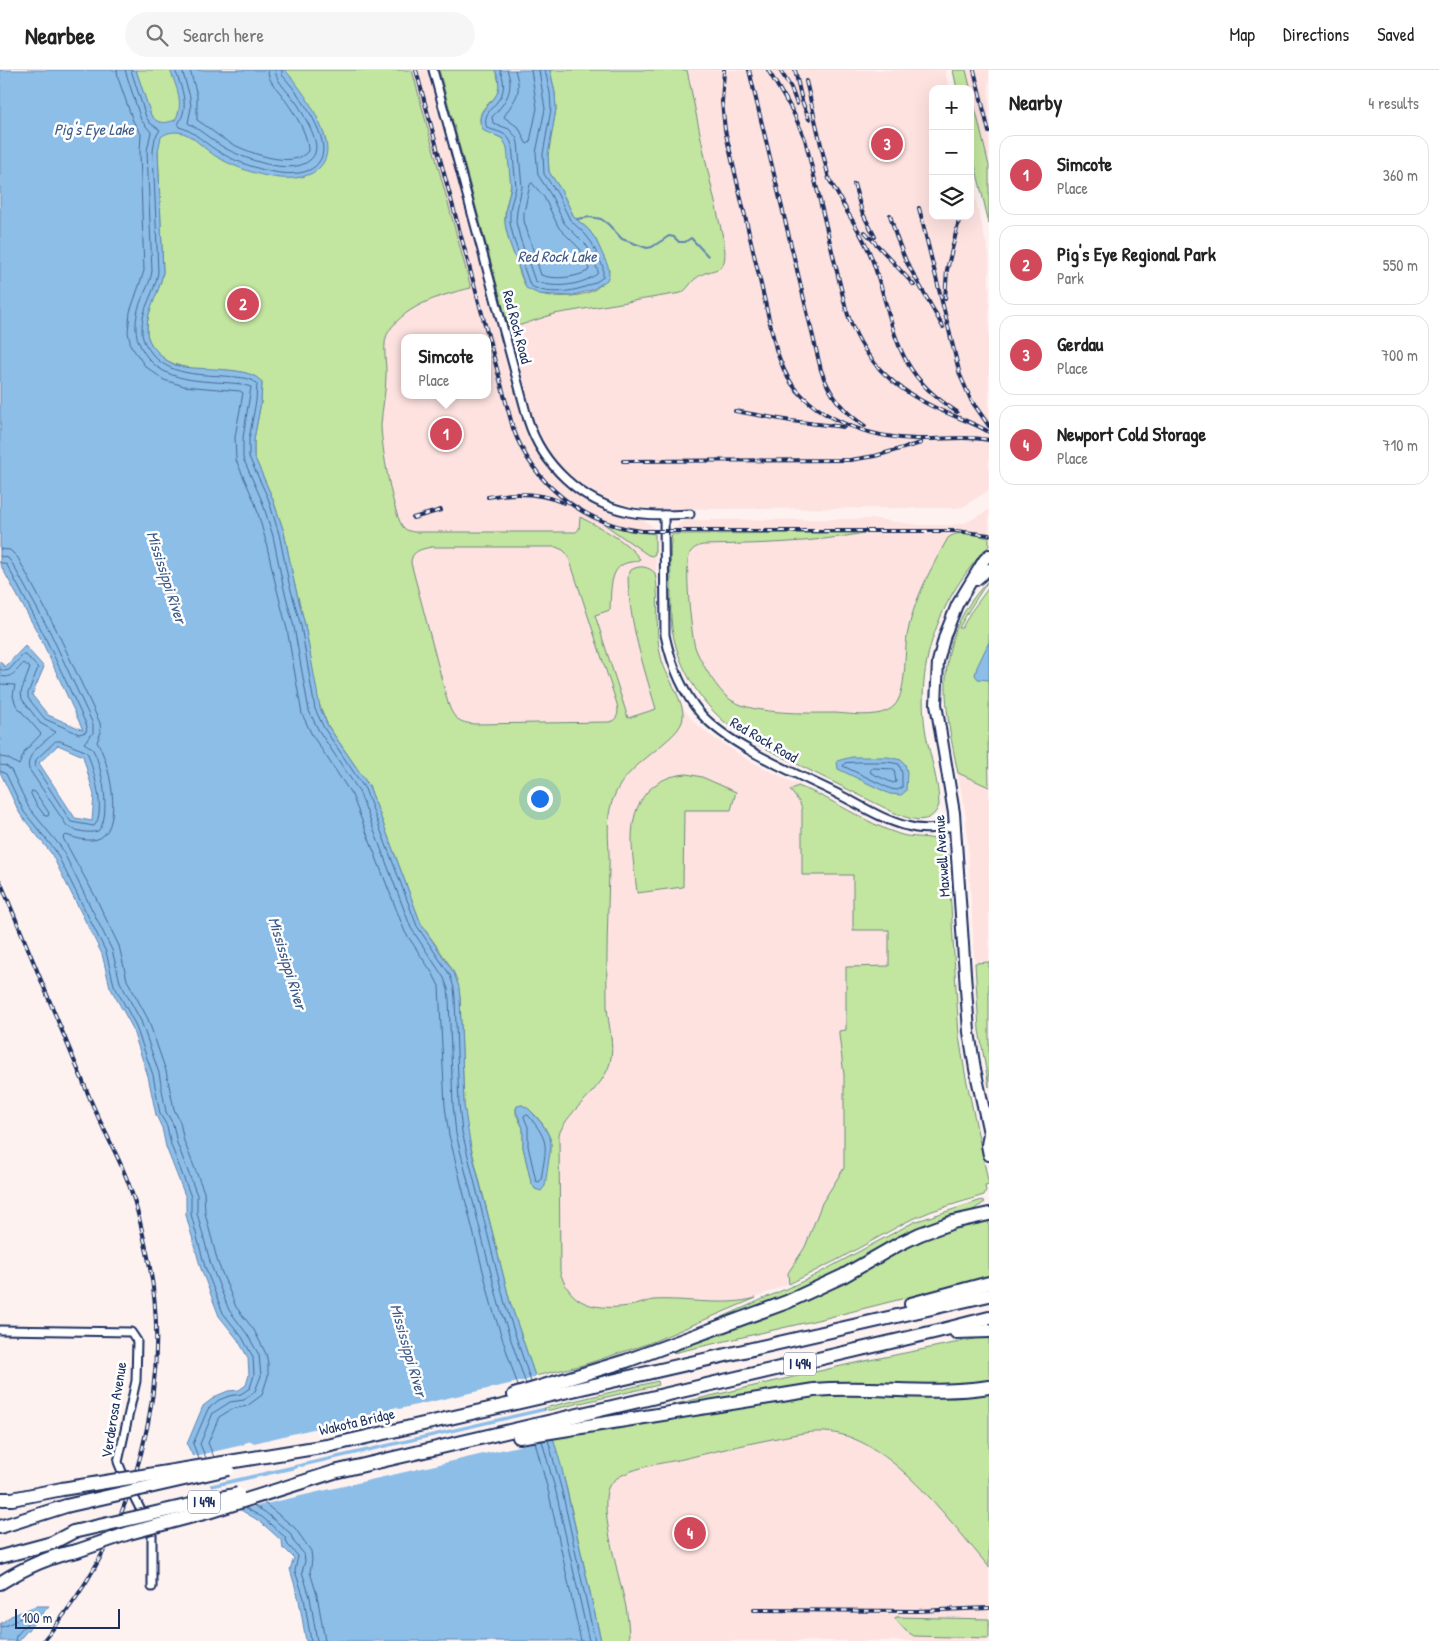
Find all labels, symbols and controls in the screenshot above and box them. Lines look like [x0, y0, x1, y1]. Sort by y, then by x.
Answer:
search box [125, 12, 475, 57]
text: Nearbee [25, 19, 95, 51]
icon: search [143, 21, 171, 49]
text: Search here [183, 22, 264, 48]
text: Map [1230, 22, 1255, 47]
text: Directions [1283, 22, 1349, 47]
text: Saved [1377, 22, 1414, 47]
map controls [929, 85, 974, 220]
button: + [929, 85, 974, 130]
text: Nearby [1009, 88, 1062, 117]
text: 4 results [1368, 92, 1419, 114]
water label: Pig's Eye Lake [54, 118, 135, 140]
pin: 3 [871, 125, 903, 163]
button: − [929, 130, 974, 175]
text: Simcote [1057, 151, 1112, 177]
text: 1 [1023, 164, 1029, 186]
text: 360 m [1383, 164, 1418, 186]
button: layers [929, 175, 974, 220]
text: Place [1057, 177, 1088, 199]
text: Pig's Eye Regional Park [1057, 241, 1216, 267]
water label: Red Rock Lake [517, 245, 597, 267]
text: 2 [1022, 254, 1030, 276]
text: 550 m [1383, 254, 1418, 276]
text: Park [1057, 267, 1084, 289]
pin: 2 [227, 285, 259, 323]
street label: Red Rock Road [498, 288, 537, 366]
text: Gerdau [1057, 331, 1103, 357]
popup [401, 334, 491, 399]
text: Simcote [418, 343, 474, 369]
text: 3 [1022, 344, 1030, 366]
text: 700 m [1381, 344, 1418, 366]
text: Place [1057, 357, 1088, 379]
text: Place [418, 369, 449, 391]
pin: 1 [430, 415, 462, 453]
text: Newport Cold Storage [1057, 421, 1206, 447]
text: 4 [1023, 434, 1029, 456]
text: 710 m [1383, 434, 1418, 456]
text: Place [1057, 447, 1088, 469]
water label: Mississippi River [142, 528, 193, 628]
street label: Red Rock Road [727, 712, 802, 767]
your location [527, 786, 553, 812]
street label: Maxwell Avenue [928, 814, 955, 898]
water label: Mississippi River [263, 914, 313, 1014]
water label: Mississippi River [385, 1301, 433, 1401]
road number: I 494 [784, 1352, 816, 1376]
street label: Verderosa Avenue [96, 1360, 131, 1459]
street label: Wakota Bridge [317, 1403, 397, 1440]
road number: I 494 [188, 1490, 220, 1514]
pin: 4 [674, 1514, 706, 1552]
scale bar [15, 1606, 120, 1629]
text: 100 m [22, 1608, 52, 1627]

